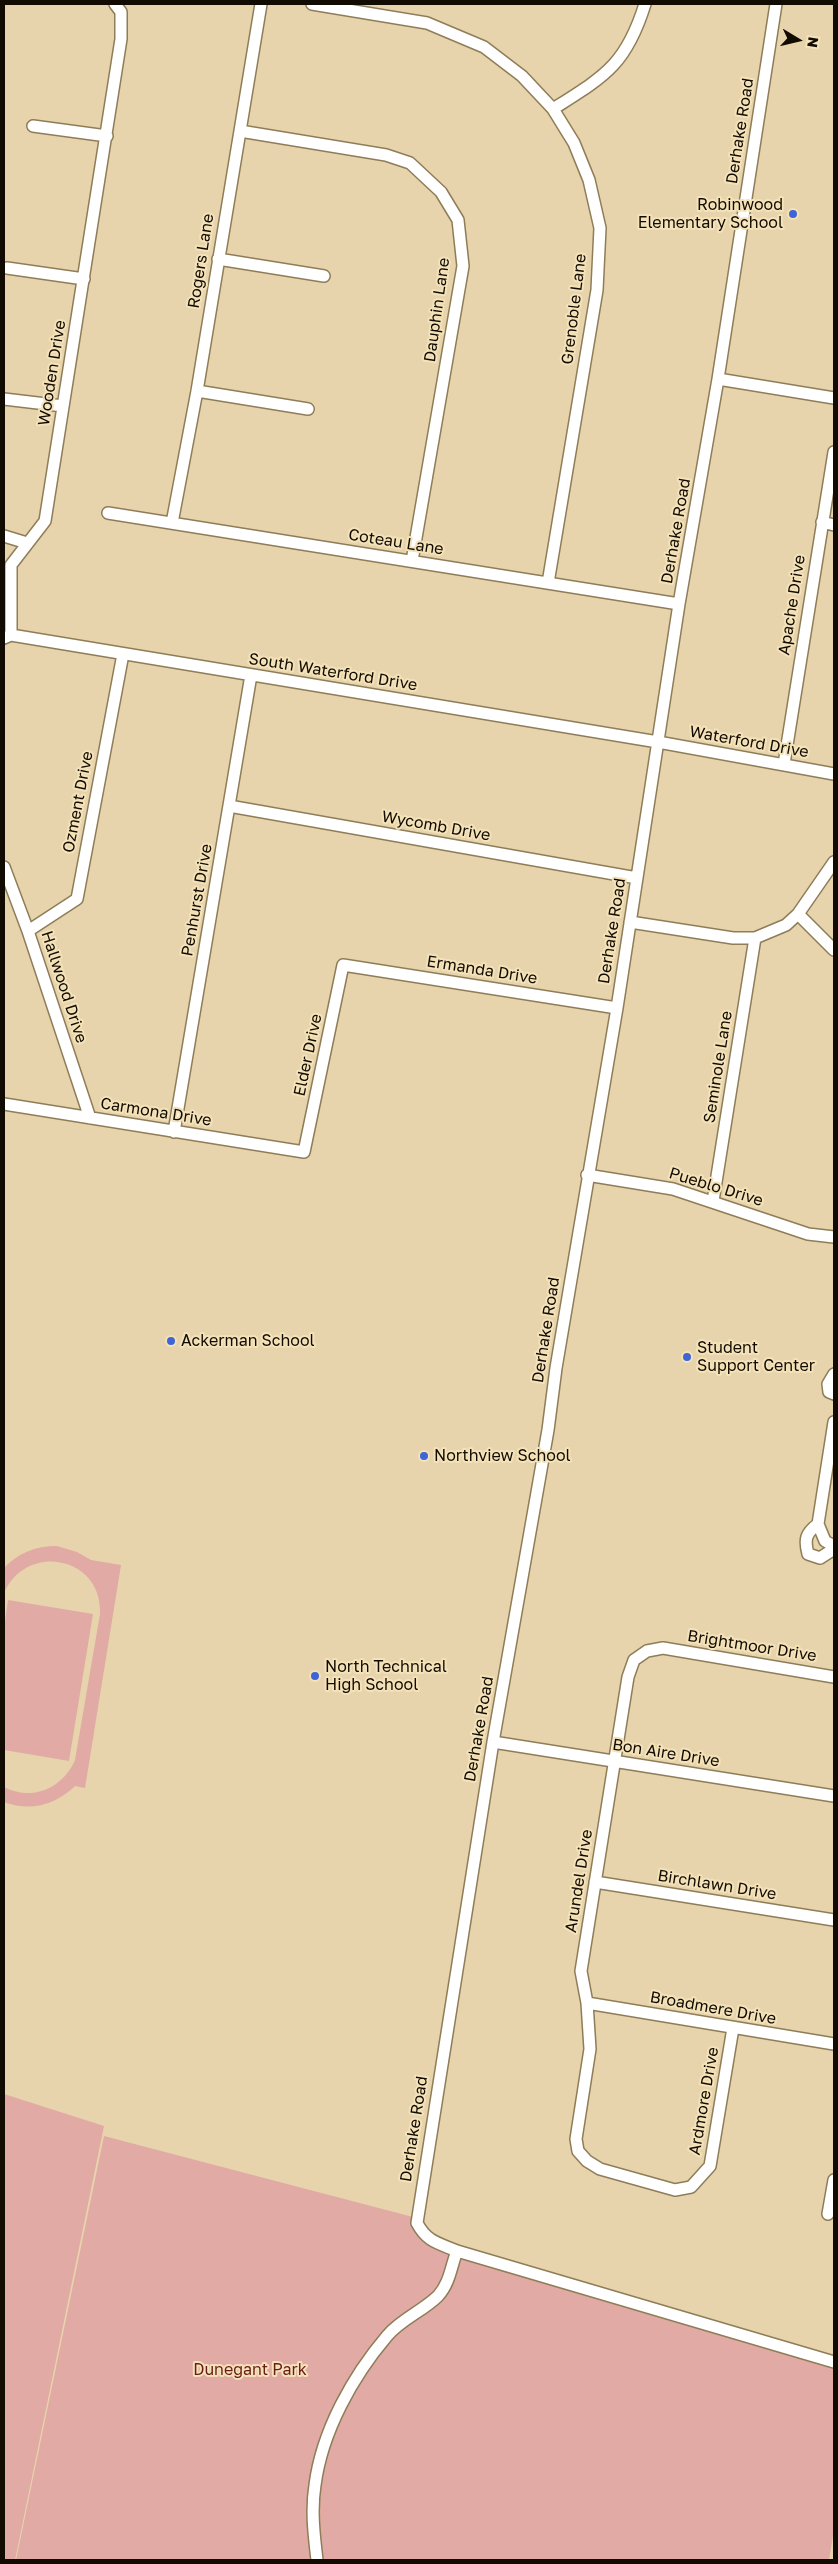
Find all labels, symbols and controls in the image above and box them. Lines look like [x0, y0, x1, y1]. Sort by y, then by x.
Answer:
north arrow [773, 15, 823, 65]
text: N [804, 36, 823, 49]
street label: Derhake Road [722, 77, 758, 185]
place label: Robinwood Elementary School [638, 195, 783, 233]
marker: Robinwood Elementary School [787, 208, 799, 220]
street label: Rogers Lane [184, 212, 218, 310]
street label: Grenoble Lane [558, 252, 590, 366]
street label: Dauphin Lane [420, 257, 454, 363]
street label: Wooden Drive [34, 319, 70, 427]
street label: Derhake Road [657, 477, 695, 585]
street label: Coteau Lane [347, 525, 445, 559]
street label: Apache Drive [775, 554, 809, 656]
street label: South Waterford Drive [247, 649, 419, 695]
street label: Waterford Drive [688, 722, 810, 762]
street label: Ozment Drive [59, 750, 97, 854]
street label: Wycomb Drive [380, 807, 492, 845]
street label: Penhurst Drive [178, 842, 216, 958]
street label: Derhake Road [594, 877, 630, 985]
street label: Hallwood Drive [37, 929, 91, 1045]
street label: Ermanda Drive [425, 952, 539, 988]
street label: Seminole Lane [700, 1010, 736, 1124]
street label: Elder Drive [290, 1012, 326, 1098]
street label: Carmona Drive [99, 1094, 213, 1130]
street label: Pueblo Drive [667, 1164, 765, 1210]
street label: Derhake Road [528, 1276, 564, 1384]
place label: Ackerman School [181, 1331, 315, 1351]
marker: Ackerman School [165, 1335, 177, 1347]
place label: Student Support Center [697, 1338, 815, 1376]
marker: Student Support Center [681, 1351, 693, 1363]
place label: Northview School [434, 1446, 571, 1466]
marker: Northview School [418, 1450, 430, 1462]
street label: Brightmoor Drive [686, 1626, 818, 1666]
place label: North Technical High School [325, 1657, 447, 1695]
marker: North Technical High School [309, 1670, 321, 1682]
street label: Derhake Road [460, 1675, 498, 1783]
street label: Bon Aire Drive [611, 1735, 721, 1771]
street label: Arundel Drive [561, 1828, 597, 1934]
street label: Birchlawn Drive [656, 1866, 778, 1904]
street label: Broadmere Drive [648, 1987, 778, 2029]
street label: Ardmore Drive [685, 2045, 723, 2157]
street label: Derhake Road [396, 2075, 432, 2183]
park label: Dunegant Park [193, 2360, 307, 2380]

